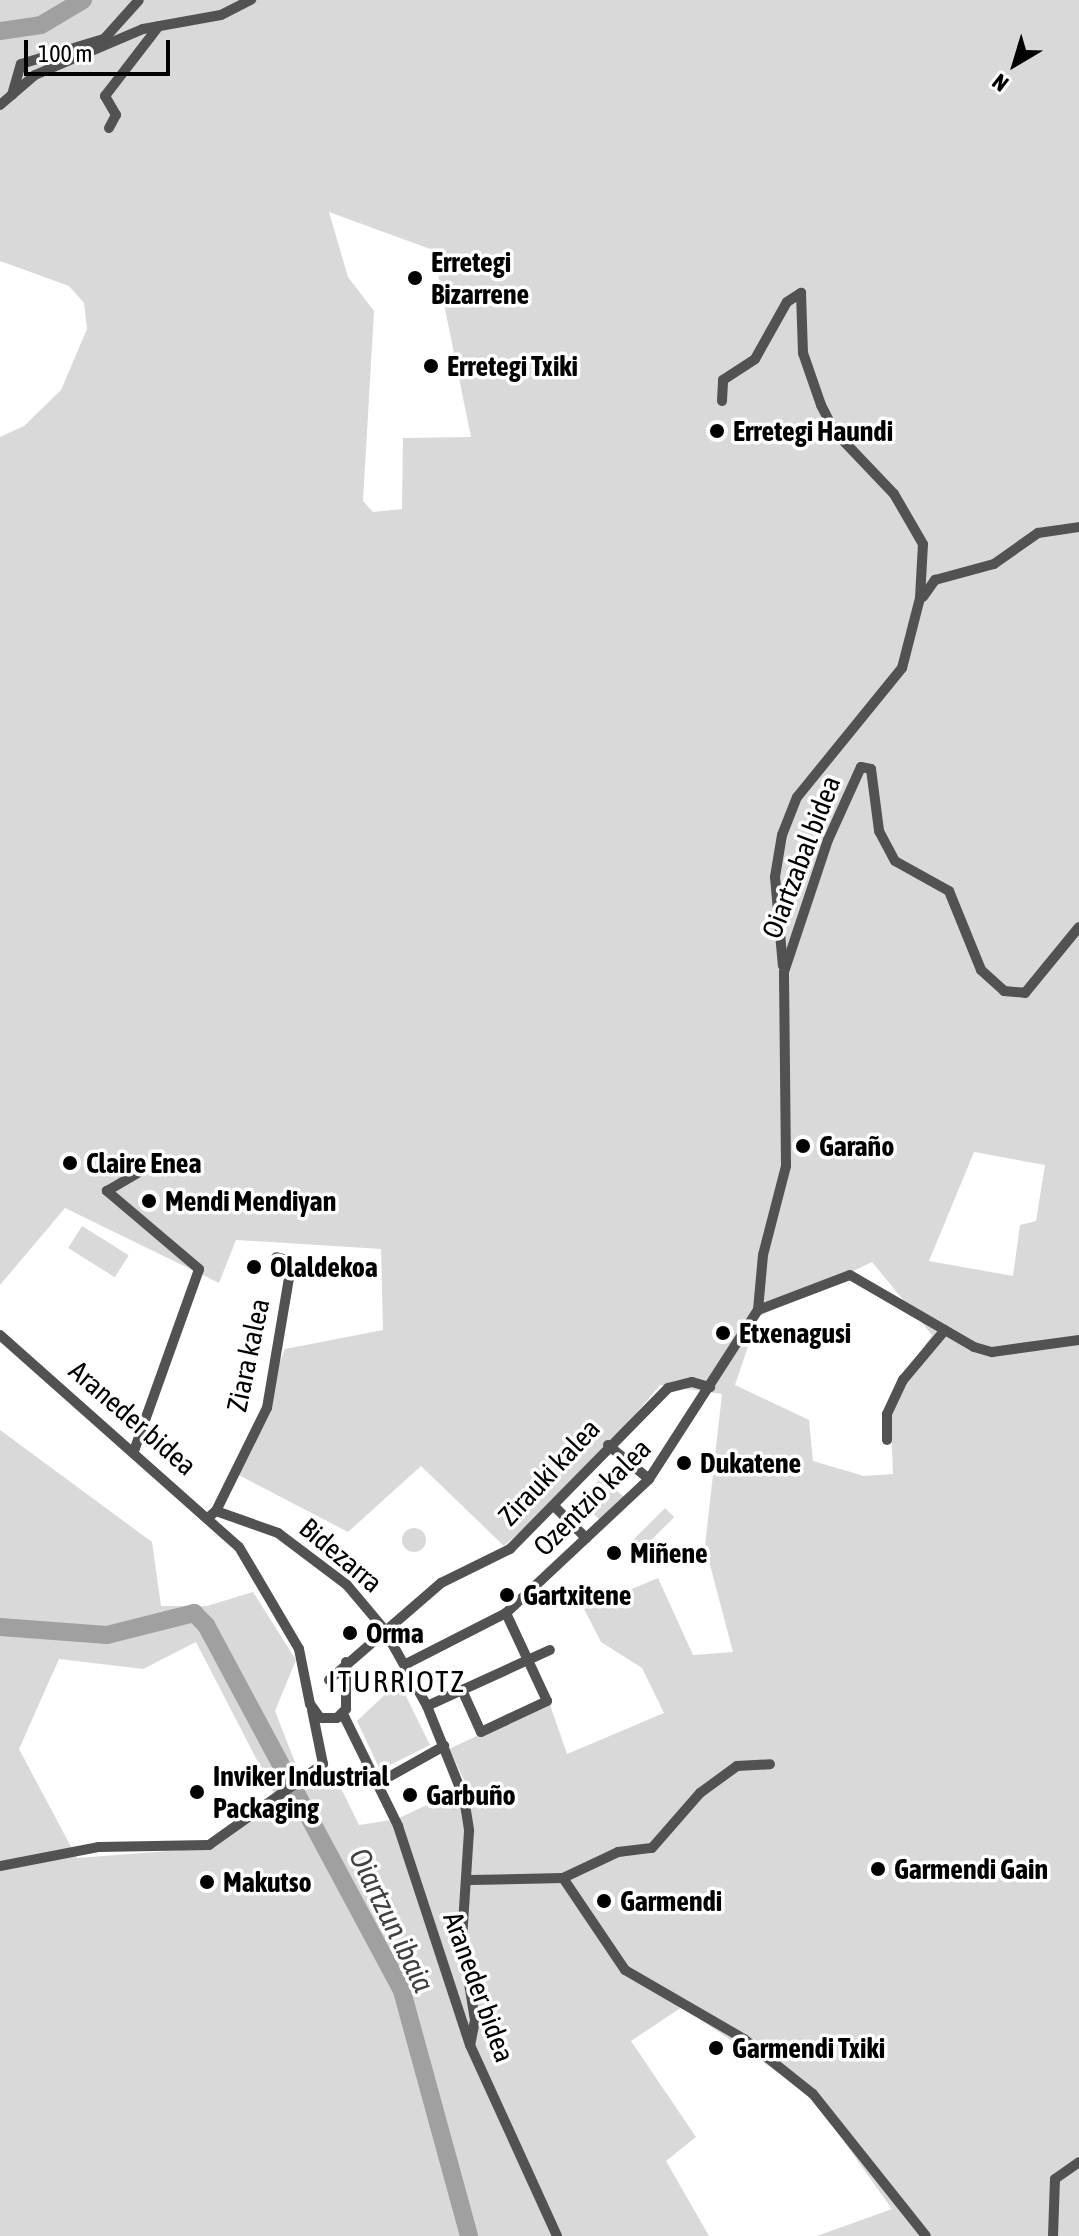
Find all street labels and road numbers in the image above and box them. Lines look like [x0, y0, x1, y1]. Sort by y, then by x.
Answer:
street label: Oiartzabal bidea [755, 771, 847, 943]
street label: Ziara kalea [220, 1295, 276, 1415]
street label: Araneder bidea [63, 1354, 203, 1482]
street label: Zirauki kalea [491, 1412, 607, 1532]
street label: Ozentzio kalea [526, 1431, 658, 1563]
street label: Bidezarra [293, 1511, 389, 1599]
street label: Araneder bidea [436, 1907, 522, 2067]

